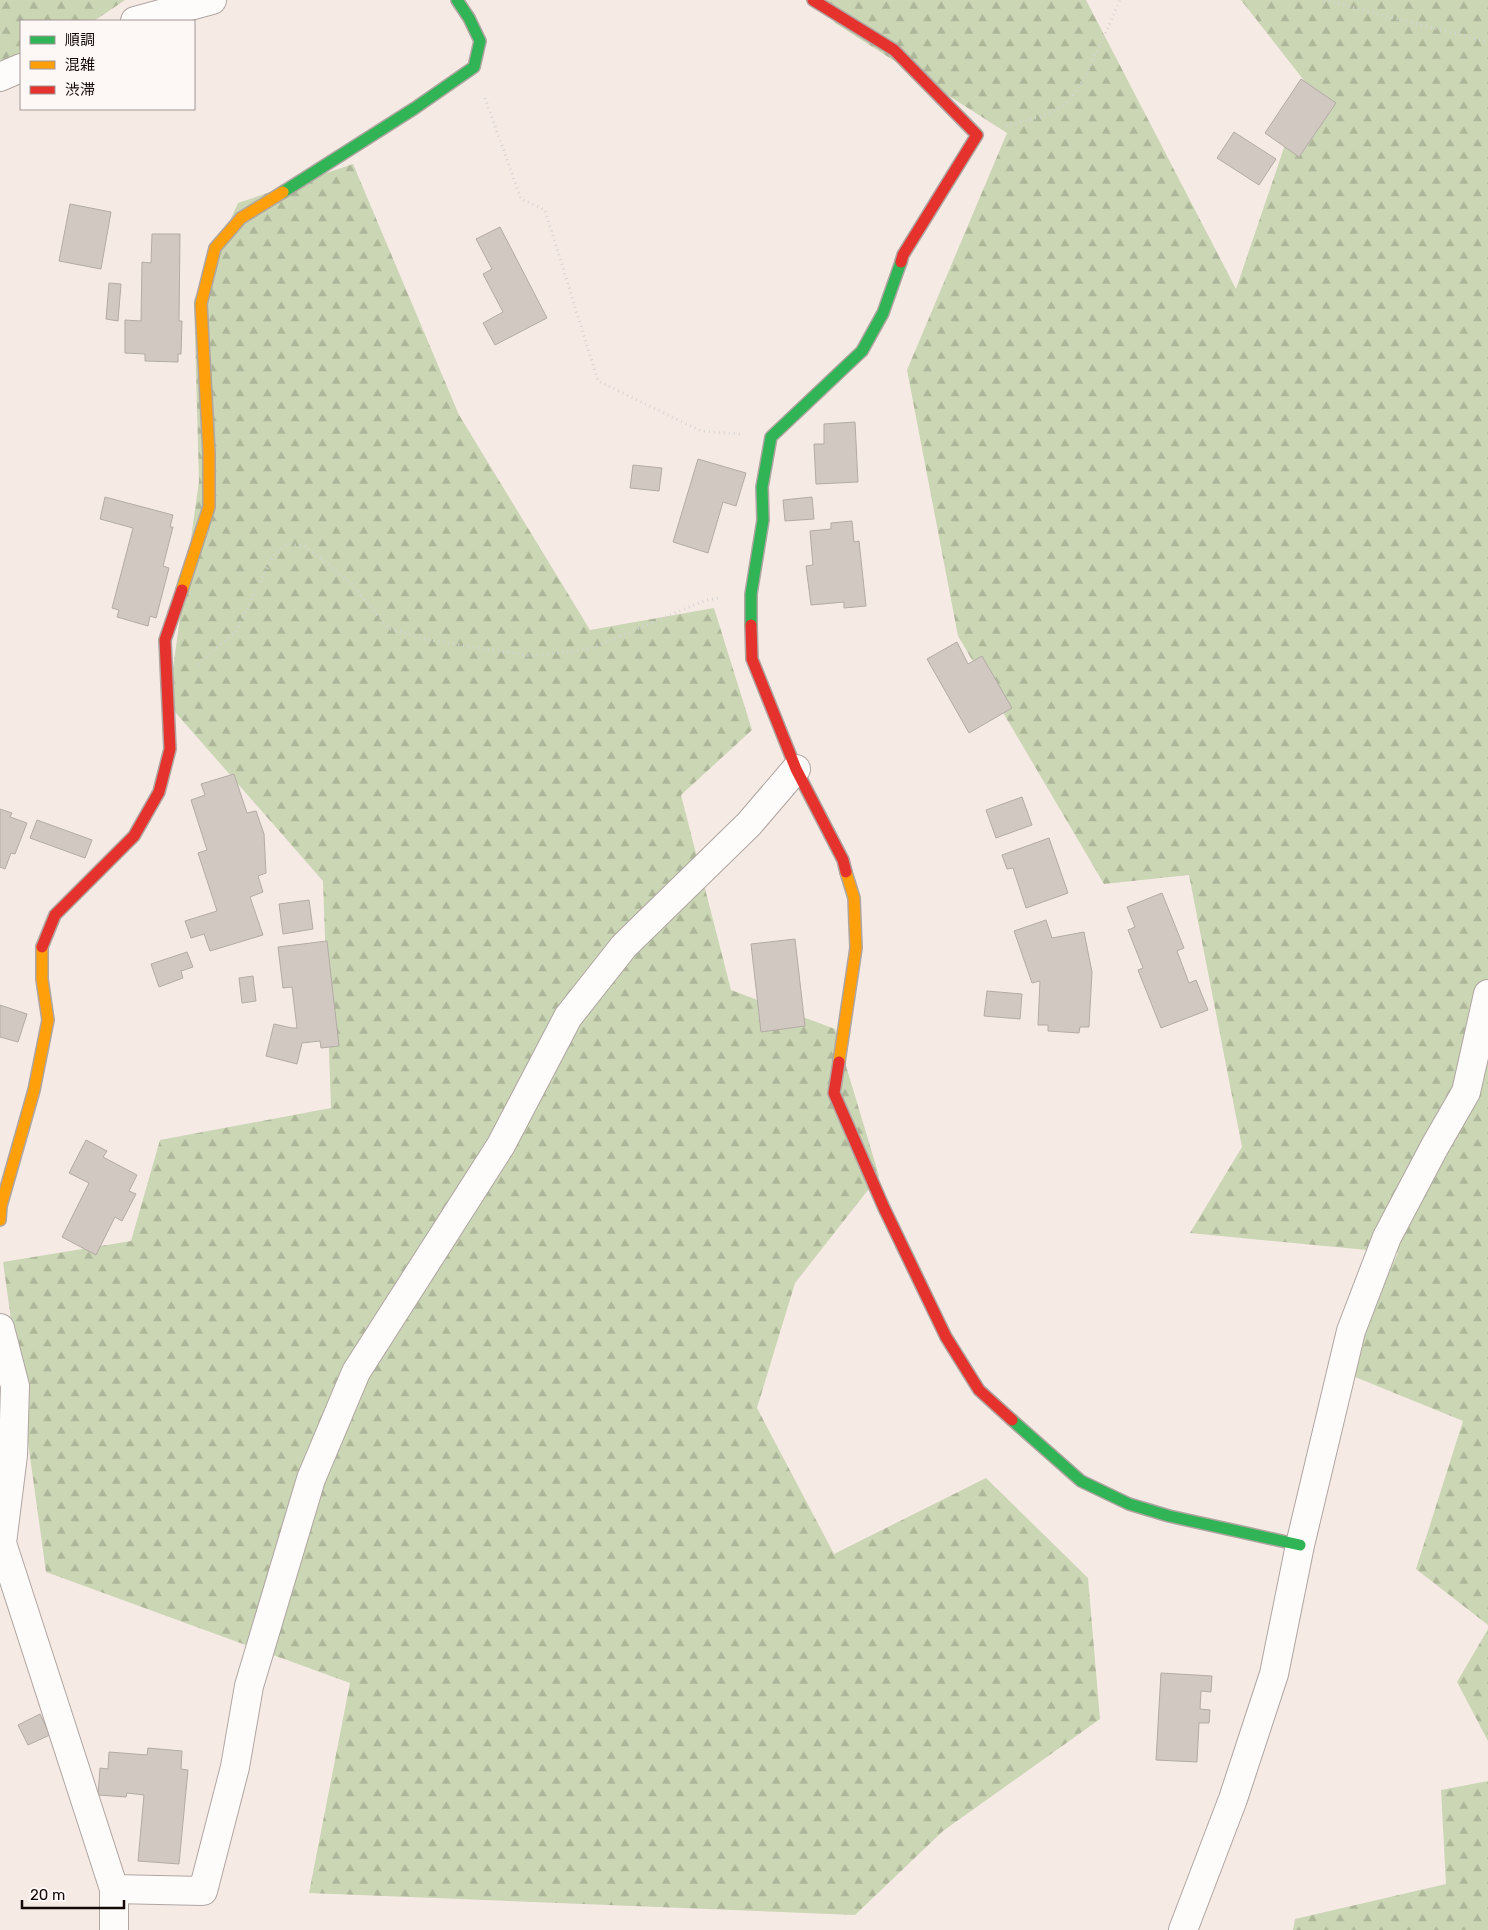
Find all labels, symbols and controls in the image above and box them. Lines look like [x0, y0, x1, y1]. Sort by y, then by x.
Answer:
legend [20, 20, 195, 110]
text: 順調 [65, 31, 95, 49]
text: 混雑 [65, 56, 95, 74]
text: 渋滞 [65, 81, 95, 99]
scale bar [22, 1878, 125, 1910]
text: 20 m [30, 1886, 65, 1904]

